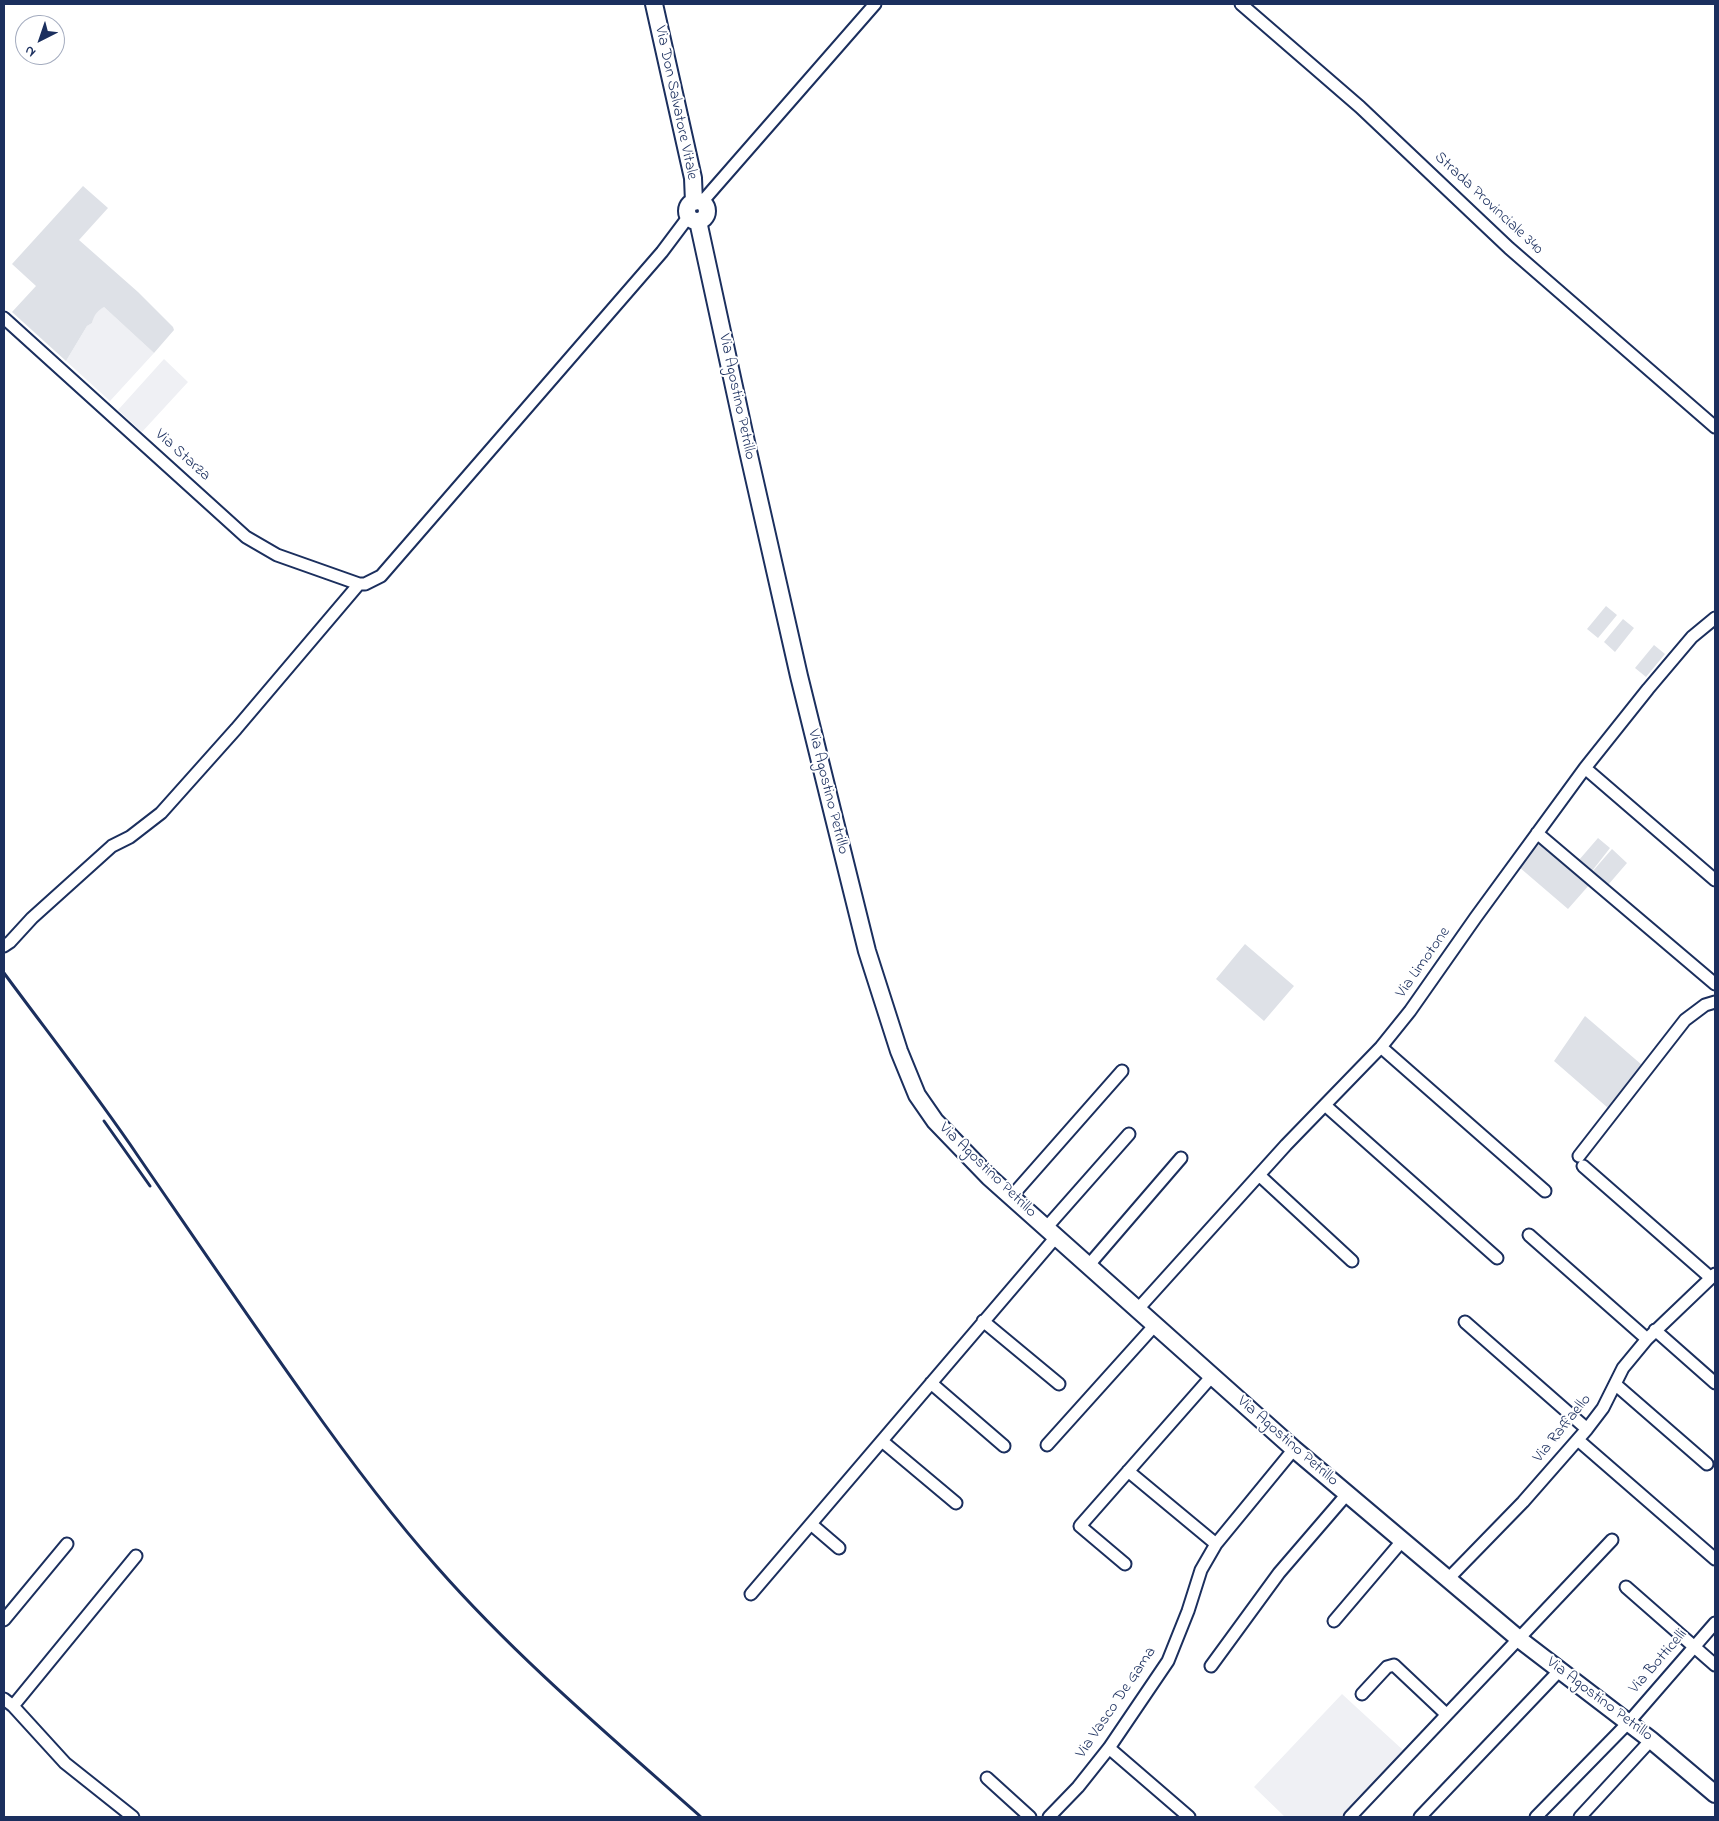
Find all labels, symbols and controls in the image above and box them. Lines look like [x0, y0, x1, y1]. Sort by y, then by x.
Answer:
north arrow [15, 15, 65, 65]
street label: Via Don Salvatore Vitale [649, 24, 701, 182]
text: N [20, 40, 41, 62]
street label: Strada Provinciale 340 [1430, 149, 1546, 259]
street label: Via Agostino Petrillo [713, 332, 759, 462]
street label: Via Starza [150, 426, 214, 486]
street label: Via Agostino Petrillo [802, 727, 852, 857]
street label: Via Limotone [1393, 924, 1455, 1002]
street label: Via Agostino Petrillo [934, 1120, 1040, 1222]
street label: Via Raffaello [1530, 1391, 1596, 1467]
street label: Via Agostino Petrillo [1232, 1393, 1342, 1491]
street label: Via Botticelli [1626, 1626, 1692, 1698]
street label: Via Vasco De Gama [1073, 1644, 1161, 1762]
street label: Via Agostino Petrillo [1542, 1654, 1656, 1746]

